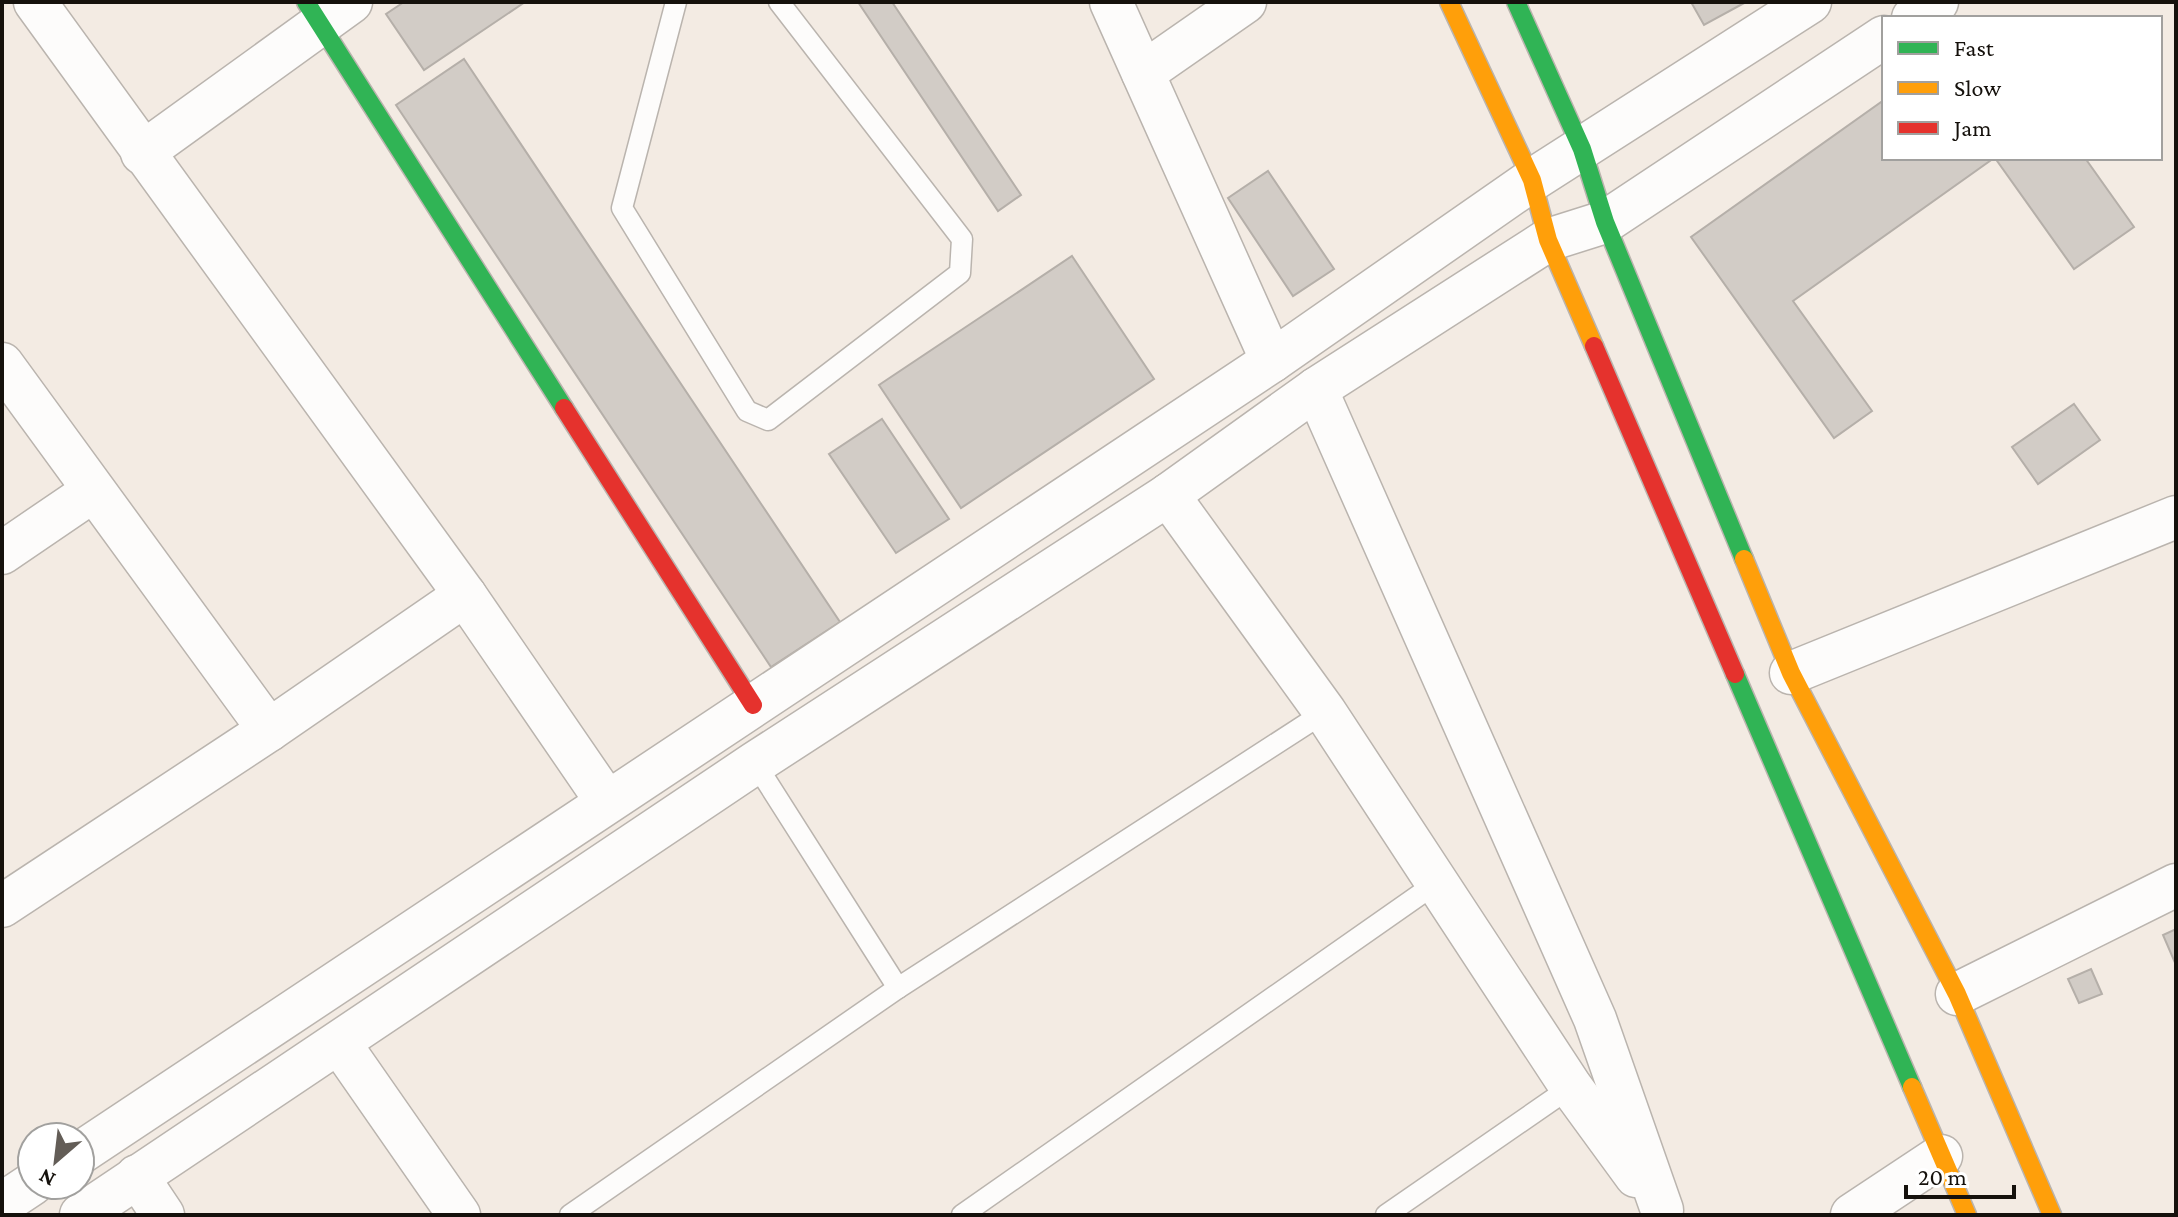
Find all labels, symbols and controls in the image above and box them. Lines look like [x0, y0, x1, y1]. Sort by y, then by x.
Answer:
legend [1882, 16, 2162, 160]
text: Fast [1954, 34, 1995, 61]
text: Slow [1954, 74, 2001, 101]
text: Jam [1952, 114, 1992, 141]
north arrow [16, 1121, 96, 1201]
scale bar [1906, 1149, 2014, 1199]
text: 20 m [1918, 1163, 1967, 1190]
text: N [34, 1164, 59, 1193]

